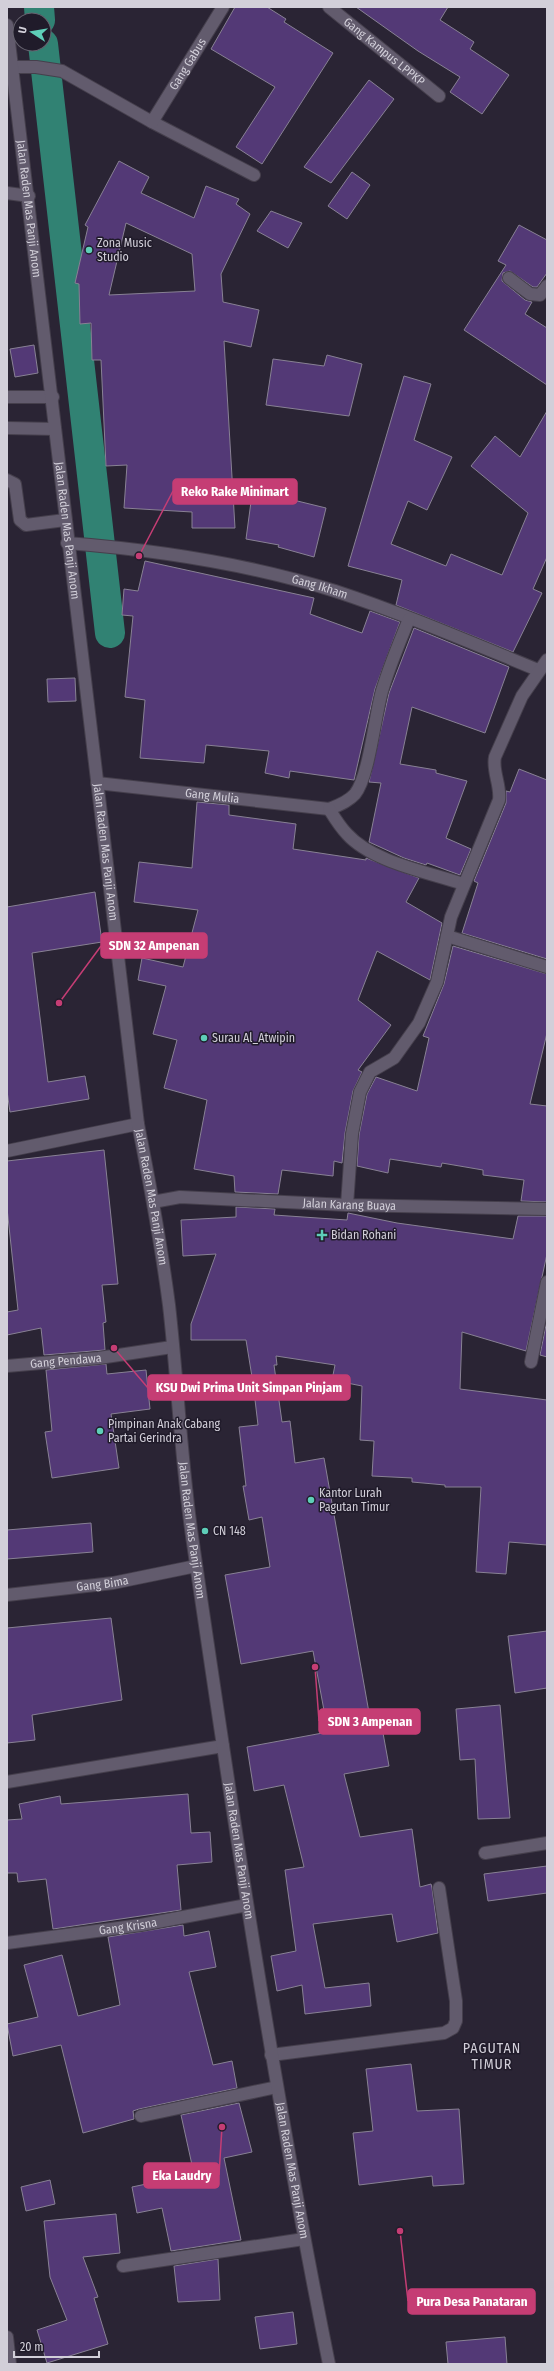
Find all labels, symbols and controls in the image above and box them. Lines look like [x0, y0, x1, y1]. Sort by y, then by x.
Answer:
north arrow [12, 12, 52, 52]
street label: Gang Kampus LPPKP [341, 15, 428, 89]
text: U [16, 26, 30, 35]
street label: Gang Gabus [166, 36, 209, 93]
street label: Jalan Raden Mas Panji Anom [14, 139, 44, 278]
place label: Zona Music Studio [97, 236, 152, 264]
marker: Zona Music Studio [84, 245, 94, 255]
street label: Jalan Raden Mas Panji Anom [52, 461, 82, 600]
callout: Reko Rake Minimart [173, 479, 297, 504]
text: Reko Rake Minimart [181, 484, 289, 499]
street label: Gang Ikham [290, 572, 350, 602]
street label: Jalan Raden Mas Panji Anom [90, 783, 121, 922]
street label: Gang Mulia [184, 786, 240, 806]
callout: SDN 32 Ampenan [101, 933, 207, 958]
text: SDN 32 Ampenan [109, 938, 199, 953]
place label: Surau Al_Atwipin [212, 1031, 295, 1045]
marker: Surau Al_Atwipin [199, 1033, 209, 1043]
street label: Jalan Raden Mas Panji Anom [132, 1128, 170, 1266]
street label: Jalan Karang Buaya [302, 1196, 396, 1213]
place label: Bidan Rohani [331, 1228, 396, 1242]
marker: Bidan Rohani [316, 1229, 328, 1241]
street label: Gang Pendawa [29, 1351, 102, 1371]
callout: KSU Dwi Prima Unit Simpan Pinjam [148, 1375, 350, 1400]
text: KSU Dwi Prima Unit Simpan Pinjam [156, 1380, 342, 1395]
place label: Pimpinan Anak Cabang Partai Gerindra [108, 1417, 221, 1445]
marker: Pimpinan Anak Cabang Partai Gerindra [95, 1426, 105, 1436]
street label: Jalan Raden Mas Panji Anom [176, 1461, 208, 1600]
place label: Kantor Lurah Pagutan Timur [319, 1486, 390, 1514]
marker: Kantor Lurah Pagutan Timur [306, 1495, 316, 1505]
place label: CN 148 [213, 1524, 246, 1538]
marker: CN 148 [200, 1526, 210, 1536]
street label: Gang Bima [76, 1573, 130, 1594]
callout: SDN 3 Ampenan [319, 1709, 420, 1734]
text: SDN 3 Ampenan [328, 1714, 412, 1729]
street label: Jalan Raden Mas Panji Anom [222, 1782, 257, 1920]
street label: Gang Krisna [98, 1915, 158, 1938]
district label: PAGUTAN TIMUR [463, 2040, 521, 2073]
street label: Jalan Raden Mas Panji Anom [273, 2101, 311, 2240]
callout: Eka Laudry [144, 2163, 219, 2188]
text: Eka Laudry [153, 2168, 212, 2183]
callout: Pura Desa Panataran [408, 2289, 535, 2314]
text: Pura Desa Panataran [417, 2294, 528, 2309]
scale bar [14, 2333, 99, 2359]
text: 20 m [20, 2340, 44, 2354]

